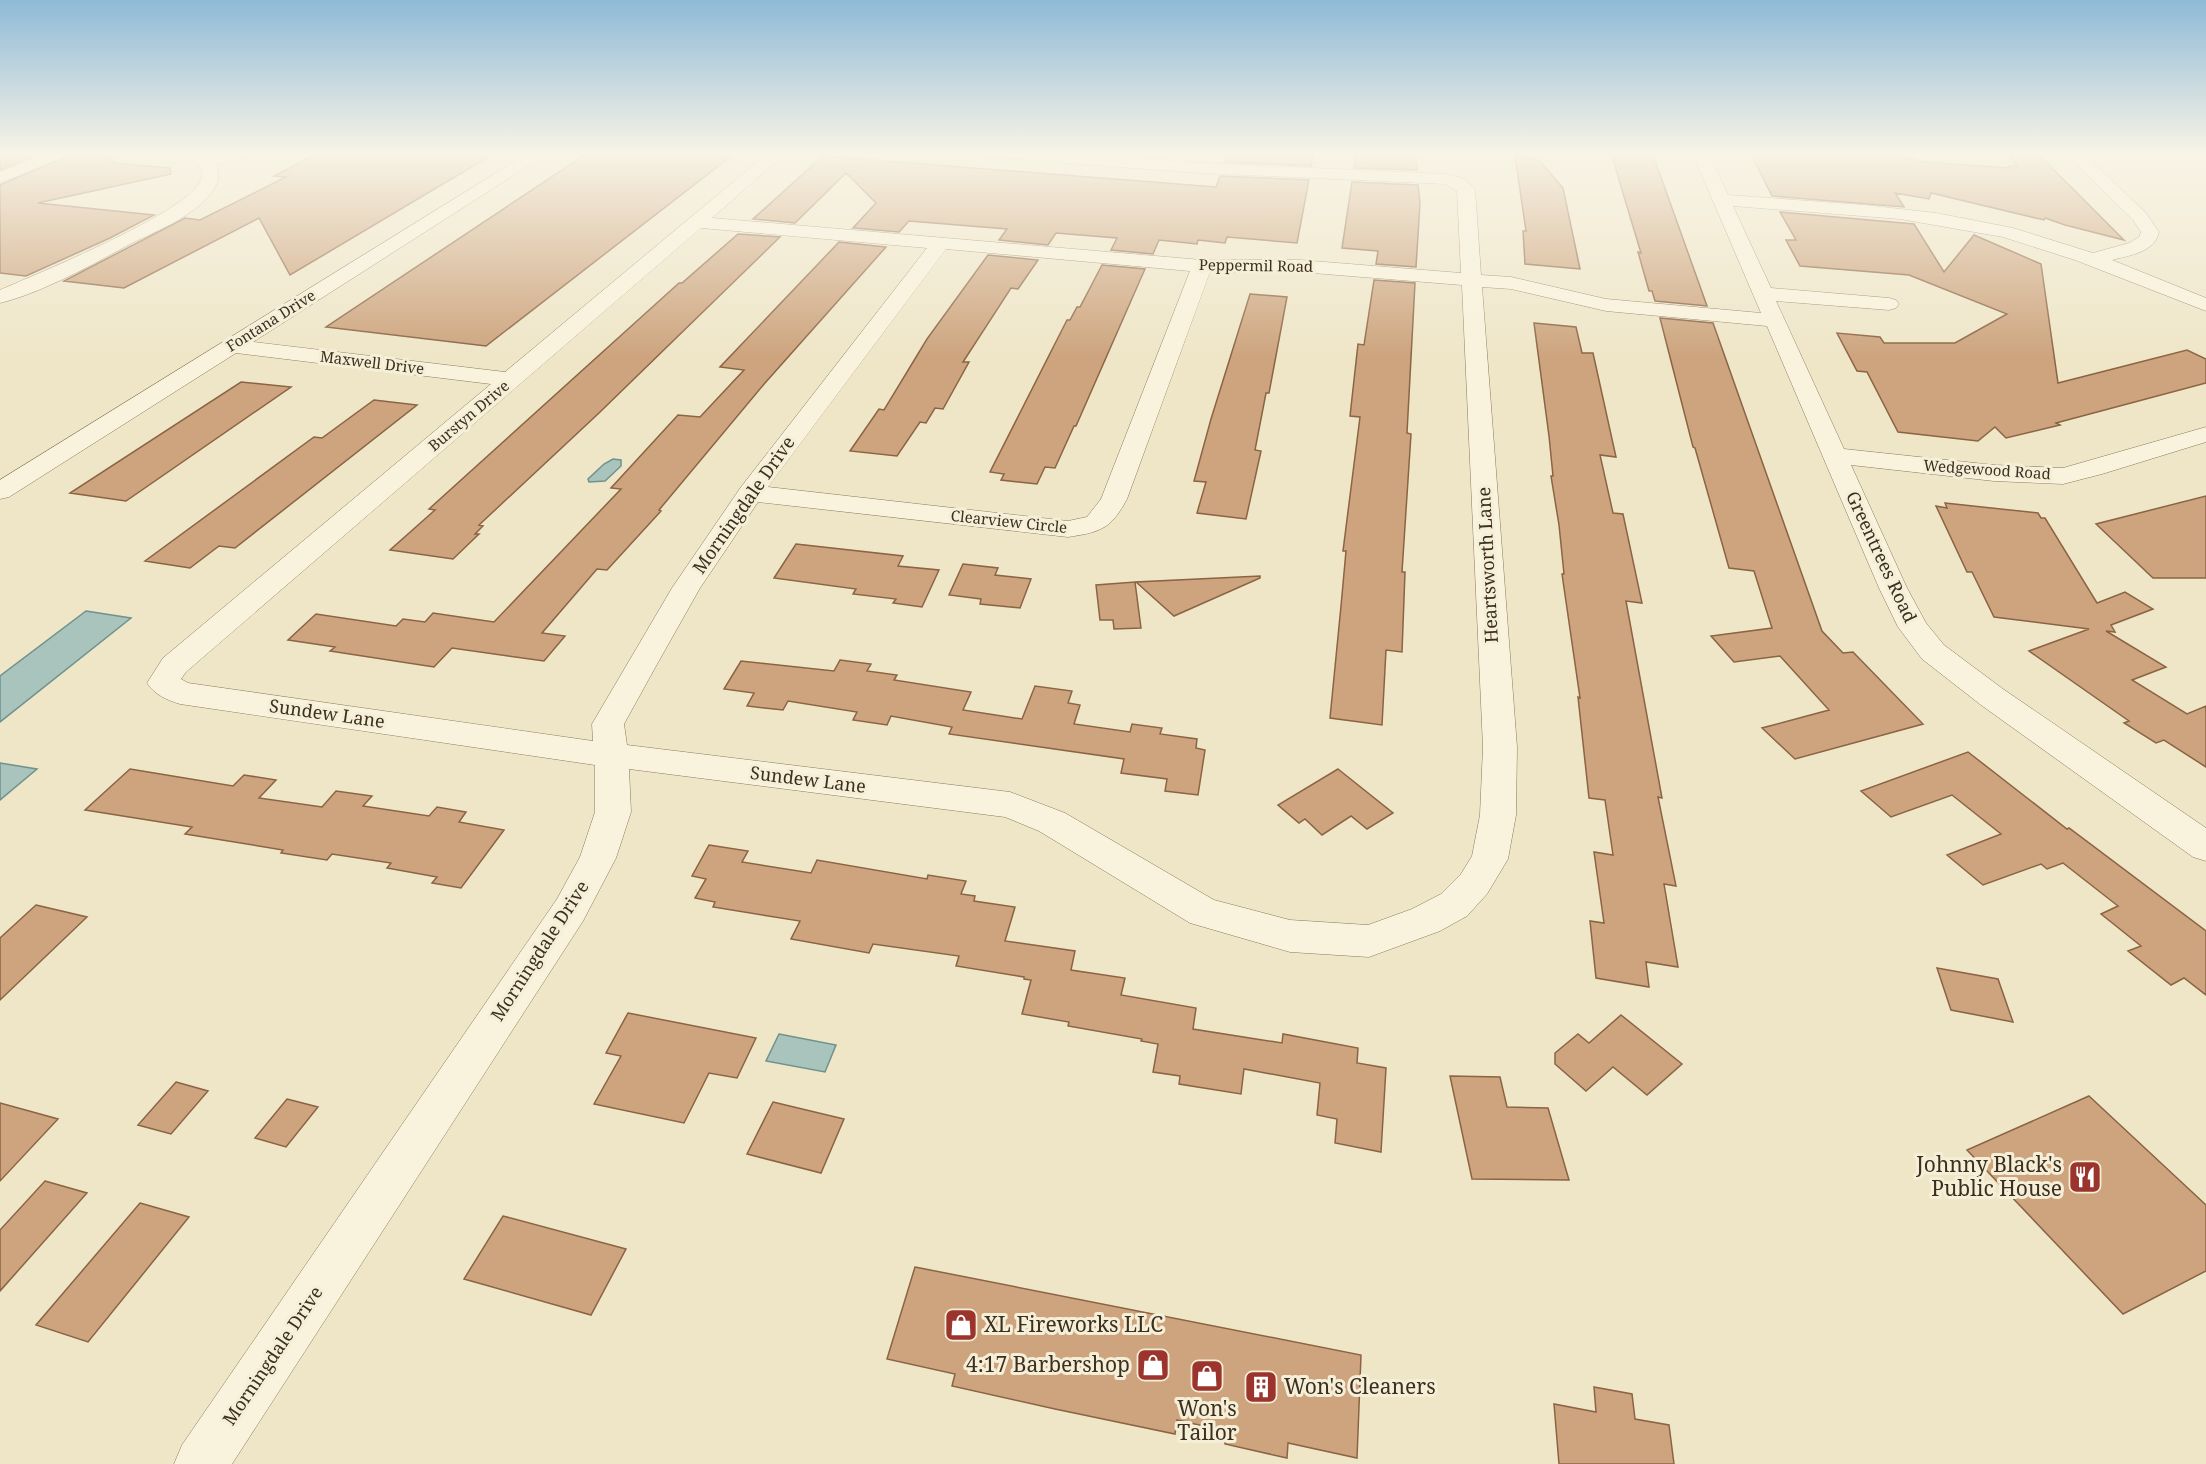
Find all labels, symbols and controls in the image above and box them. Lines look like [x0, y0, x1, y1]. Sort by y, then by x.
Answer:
street label: Peppermil Road [1199, 254, 1313, 276]
street label: Fontana Drive [222, 285, 319, 356]
street label: Maxwell Drive [319, 346, 425, 378]
street label: Burstyn Drive [424, 375, 513, 455]
street label: Morningdale Drive [687, 431, 800, 578]
street label: Wedgewood Road [1923, 455, 2051, 483]
street label: Heartsworth Lane [1471, 486, 1503, 644]
street label: Greentrees Road [1841, 487, 1923, 626]
street label: Clearview Circle [950, 505, 1068, 537]
street label: Sundew Lane [268, 693, 386, 733]
street label: Sundew Lane [749, 760, 867, 798]
street label: Morningdale Drive [485, 876, 594, 1025]
place label: Johnny Black's Public House [1915, 1150, 2062, 1202]
restaurant icon: Johnny Black's Public House [2067, 1159, 2103, 1195]
street label: Morningdale Drive [217, 1281, 328, 1430]
shop icon: XL Fireworks LLC [943, 1307, 979, 1343]
place label: XL Fireworks LLC [984, 1310, 1163, 1338]
shop icon: 4:17 Barbershop [1135, 1347, 1171, 1383]
place label: 4:17 Barbershop [966, 1350, 1130, 1378]
shop icon: Won's Tailor [1189, 1358, 1225, 1394]
building icon: Won's Cleaners [1243, 1369, 1279, 1405]
place label: Won's Cleaners [1284, 1372, 1436, 1400]
place label: Won's Tailor [1177, 1394, 1237, 1446]

